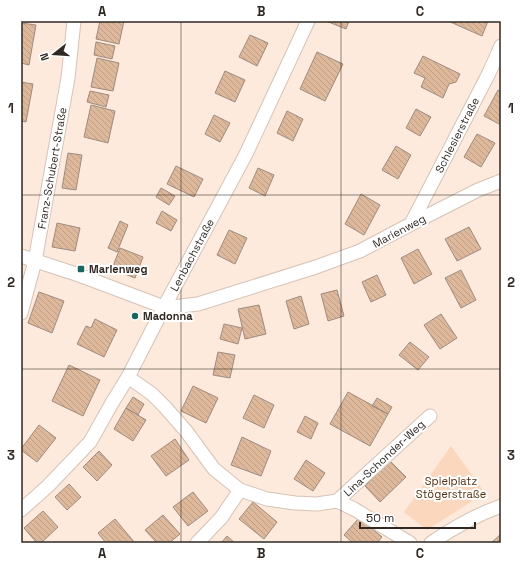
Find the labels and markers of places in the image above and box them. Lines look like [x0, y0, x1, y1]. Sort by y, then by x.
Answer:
place label: Marienweg [89, 262, 147, 276]
marker: Marienweg [76, 264, 86, 274]
place label: Madonna [143, 309, 193, 323]
marker: Madonna [130, 311, 140, 321]

